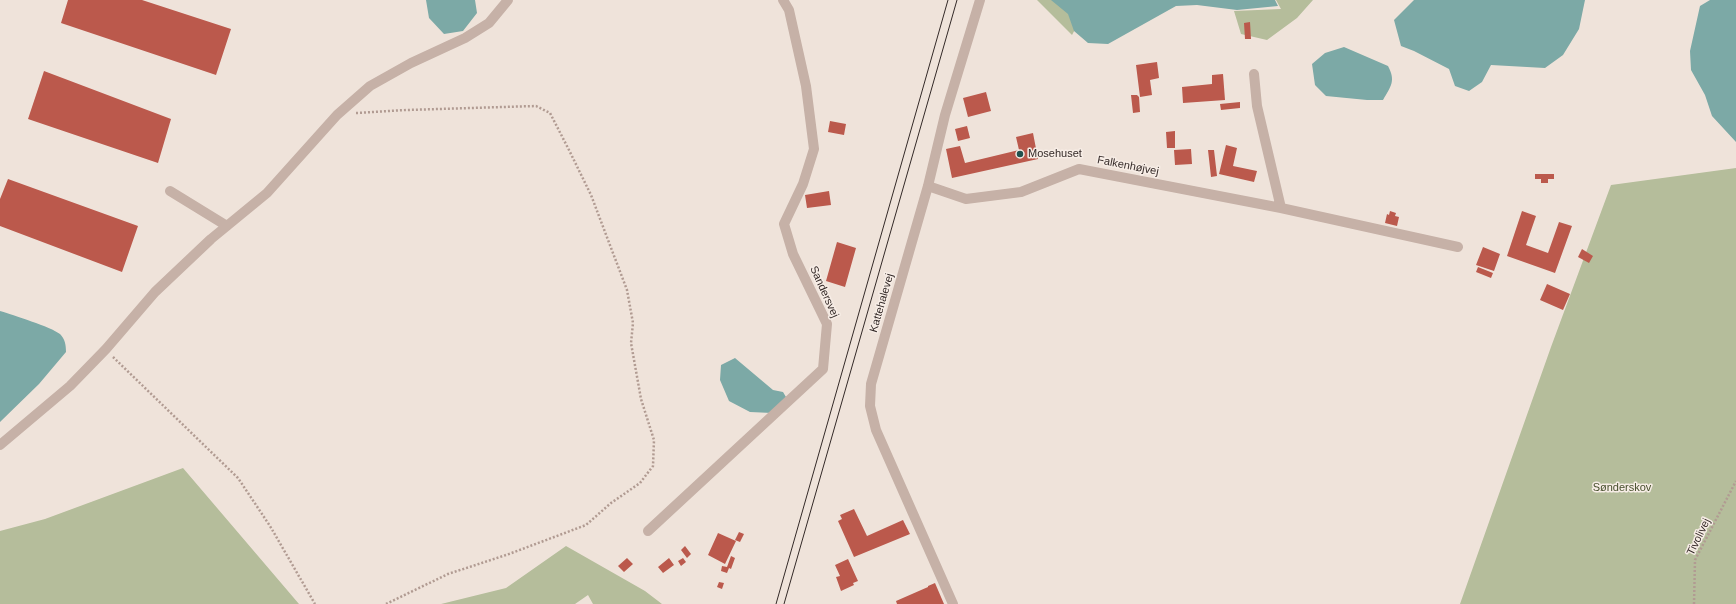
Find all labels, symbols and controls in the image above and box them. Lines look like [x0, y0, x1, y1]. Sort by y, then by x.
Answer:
place label: Mosehuset [1028, 147, 1082, 161]
marker: Mosehuset [1015, 149, 1025, 159]
street label: Falkenhøjvej [1096, 154, 1160, 178]
street label: Sandersvej [807, 264, 841, 320]
street label: Kattehalevej [867, 272, 897, 334]
park label: Sønderskov [1593, 481, 1651, 495]
street label: Tivolivej [1684, 516, 1714, 558]

